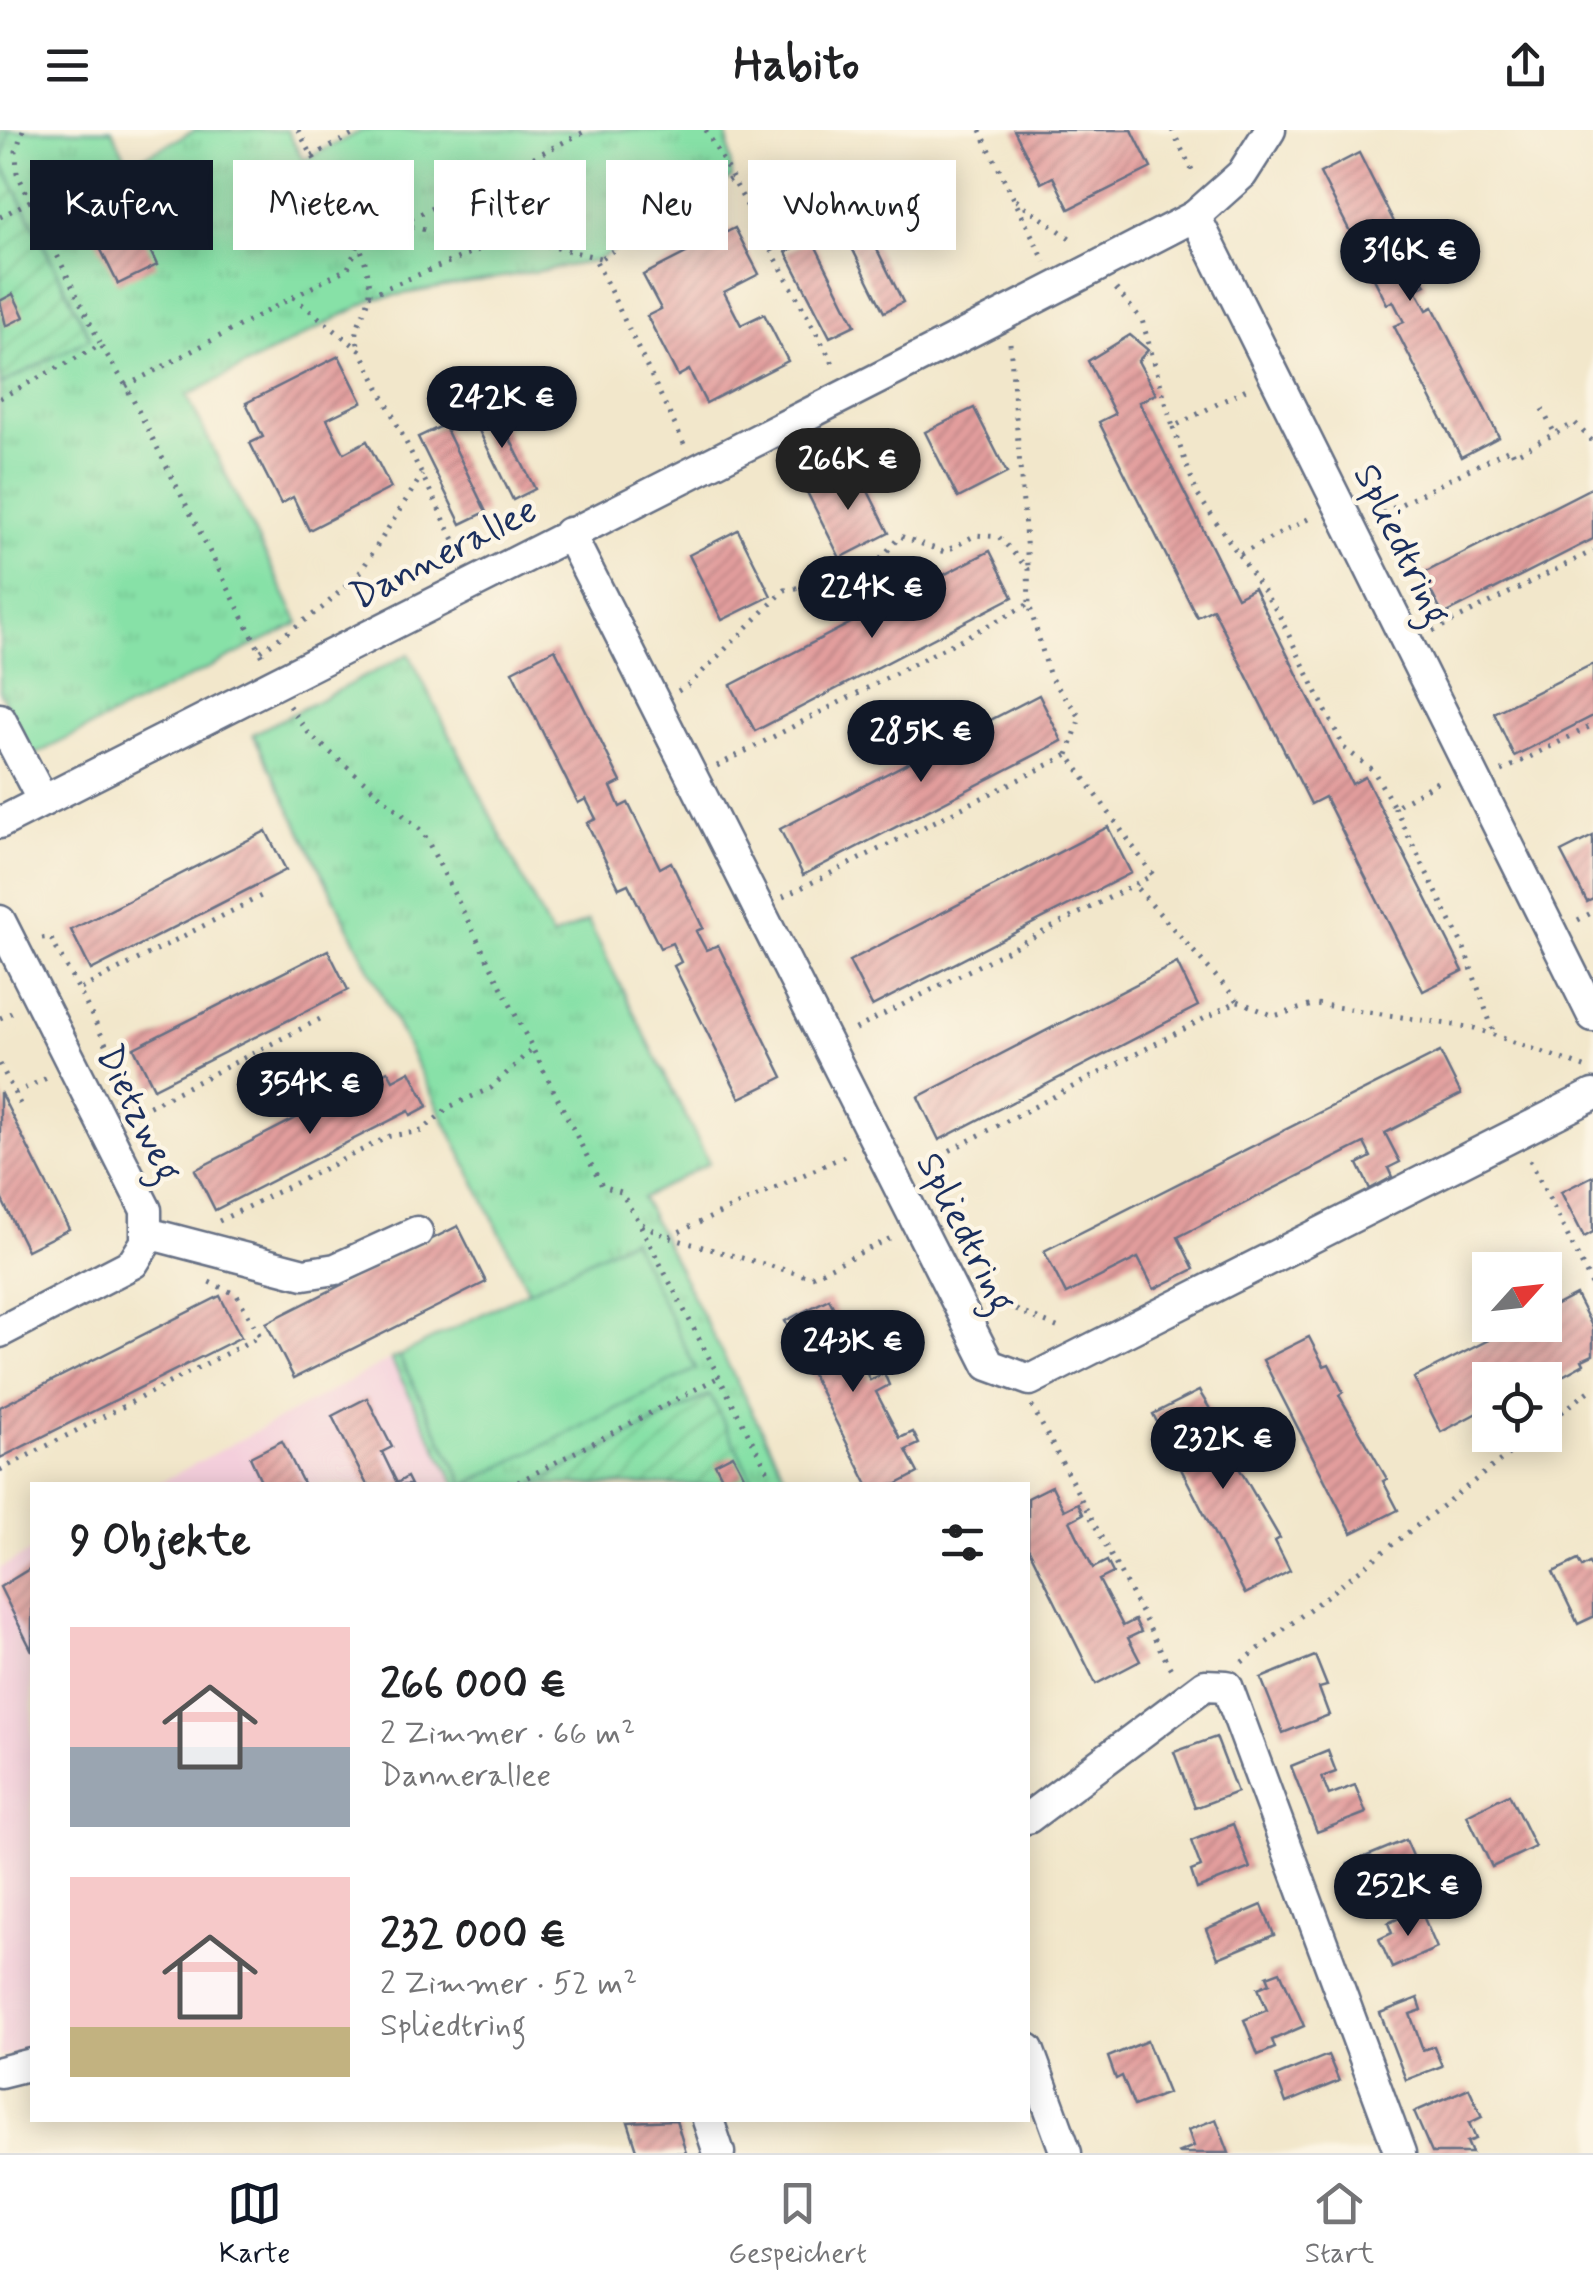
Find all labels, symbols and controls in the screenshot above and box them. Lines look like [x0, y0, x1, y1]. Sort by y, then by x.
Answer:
text: Habito [734, 36, 859, 95]
icon: menu [40, 38, 95, 93]
icon: share [1498, 38, 1553, 93]
chip: Kaufen [30, 160, 213, 250]
chip: Mieten [233, 160, 414, 250]
chip: Filter [434, 160, 586, 250]
chip: Neu [606, 160, 728, 250]
chip: Wohnung [748, 160, 956, 250]
pin: 316K € [1329, 219, 1491, 304]
text: 316K € [1362, 230, 1458, 272]
pin: 242K € [421, 366, 583, 451]
text: 242K € [449, 377, 555, 419]
pin: 266K € [767, 428, 929, 513]
text: 266K € [798, 439, 898, 481]
street label: Spliedtring [1337, 456, 1461, 636]
street label: Dannerallee [342, 486, 546, 622]
pin: 224K € [791, 556, 953, 641]
text: 224K € [820, 567, 924, 609]
pin: 285K € [840, 700, 1002, 785]
text: 285K € [869, 711, 973, 753]
street label: Dietzweg [80, 1037, 192, 1193]
pin: 354K € [229, 1052, 391, 1137]
text: 354K € [259, 1063, 361, 1105]
street label: Spliedtring [900, 1145, 1026, 1323]
north arrow [1472, 1252, 1562, 1342]
map controls [1472, 1252, 1562, 1452]
pin: 243K € [772, 1310, 934, 1395]
text: 243K € [803, 1321, 903, 1363]
button: locate [1472, 1362, 1562, 1452]
pin: 232K € [1142, 1407, 1304, 1492]
text: 232K € [1173, 1418, 1273, 1460]
text: 9 Objekte [70, 1515, 251, 1570]
icon: filters [935, 1515, 990, 1570]
text: 266 000 € [380, 1658, 567, 1713]
icon: home [150, 1667, 270, 1787]
text: 2 Zimmer · 66 m² [380, 1713, 635, 1755]
text: Dannerallee [380, 1755, 551, 1797]
pin: 252K € [1327, 1854, 1489, 1939]
text: 252K € [1356, 1865, 1460, 1907]
text: 232 000 € [380, 1908, 566, 1963]
icon: home [150, 1917, 270, 2037]
text: 2 Zimmer · 52 m² [380, 1963, 637, 2005]
text: Spliedtring [380, 2005, 526, 2047]
tab: Karte [219, 2176, 290, 2273]
tab: Gespeichert [728, 2176, 867, 2273]
tab: Start [1305, 2176, 1374, 2273]

